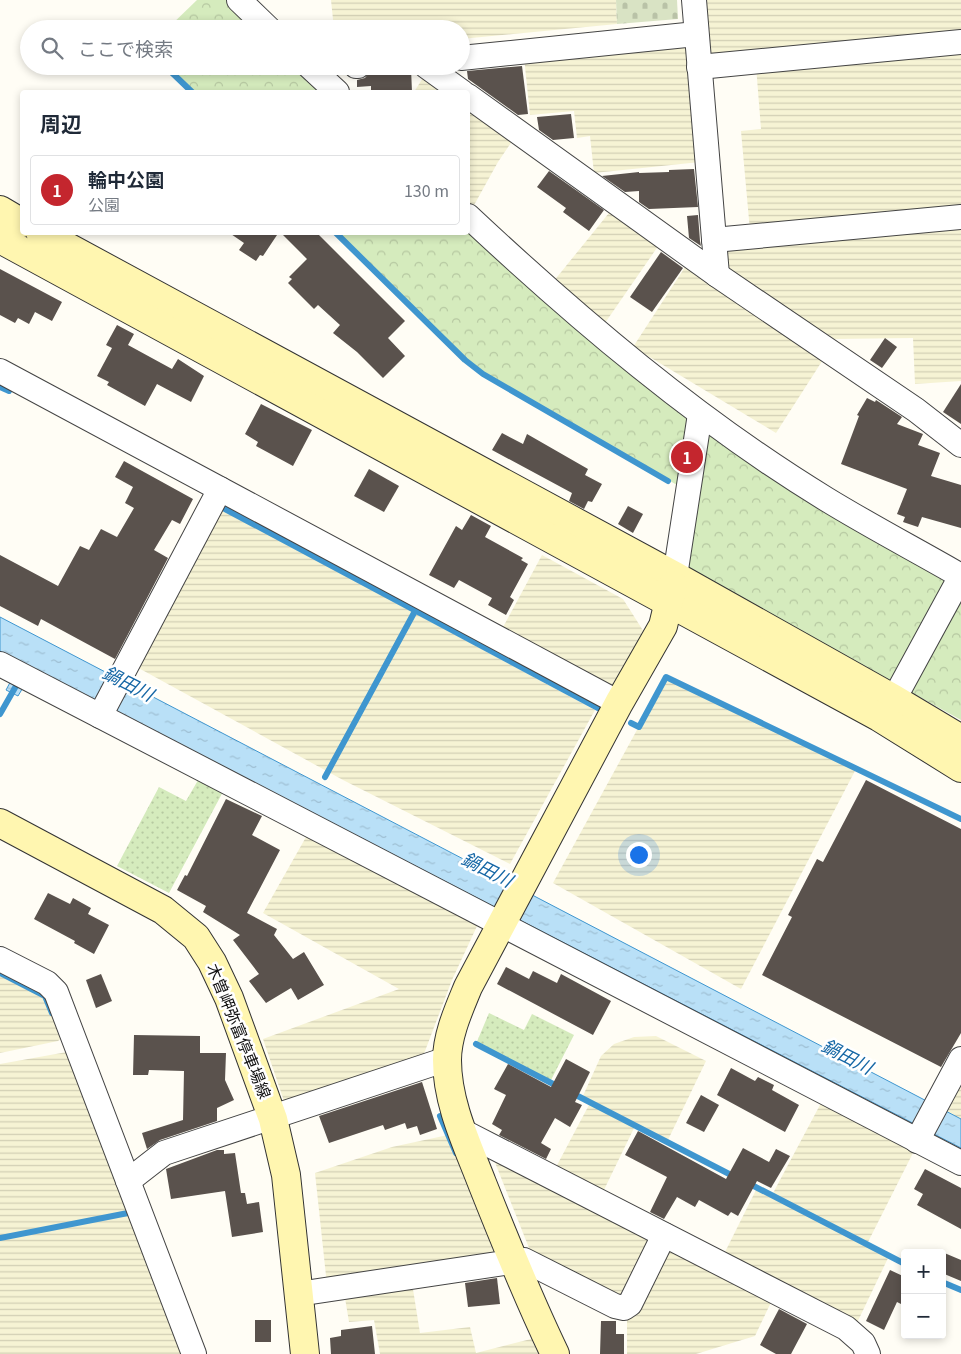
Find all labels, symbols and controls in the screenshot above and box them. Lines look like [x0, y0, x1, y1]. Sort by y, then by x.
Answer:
search box [20, 20, 470, 75]
icon: search [38, 34, 66, 62]
text: ここで検索 [78, 34, 173, 61]
text: 周辺 [40, 108, 82, 138]
text: 輪中公園 [88, 165, 164, 192]
text: 1 [52, 178, 62, 202]
text: 130 m [404, 178, 449, 202]
text: 公園 [88, 192, 120, 216]
pin: 1 [671, 438, 703, 476]
water label: 鍋田川 [99, 658, 161, 707]
your location [626, 842, 652, 868]
water label: 鍋田川 [458, 844, 520, 893]
street label: 木曽岬弥富停車場線 [202, 959, 278, 1102]
water label: 鍋田川 [818, 1031, 880, 1080]
map controls [901, 1249, 946, 1339]
button: + [901, 1249, 946, 1294]
button: − [901, 1294, 946, 1339]

